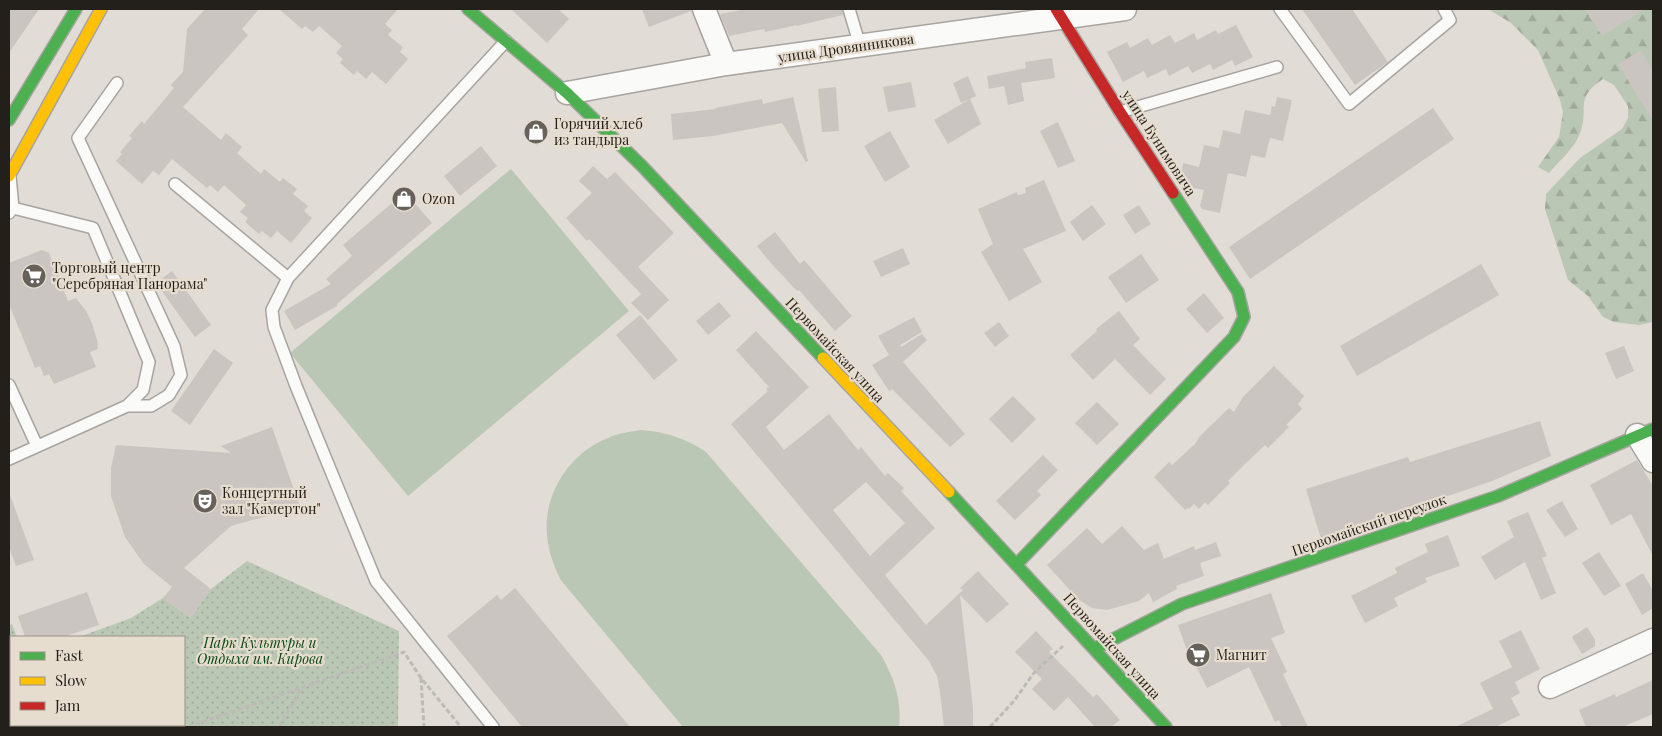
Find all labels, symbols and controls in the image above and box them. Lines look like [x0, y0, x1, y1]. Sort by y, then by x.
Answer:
street label: улица Дровянникова [776, 29, 915, 67]
street label: улица Бунимовича [1117, 85, 1201, 199]
place label: Горячий хлеб из тандыра [554, 114, 643, 149]
shop icon: Горячий хлеб из тандыра [523, 119, 549, 145]
shop icon: Ozon [391, 186, 417, 212]
place label: Ozon [422, 189, 456, 208]
place label: Торговый центр "Серебряная Панорама" [52, 258, 207, 293]
supermarket icon: Торговый центр "Серебряная Панорама" [21, 263, 47, 289]
street label: Первомайская улица [782, 293, 889, 406]
place label: Концертный зал "Камертон" [222, 483, 321, 518]
theatre icon: Концертный зал "Камертон" [192, 488, 218, 514]
street label: Первомайский переулок [1289, 489, 1449, 560]
street label: Первомайская улица [1059, 588, 1165, 703]
park label: Парк Культуры и Отдыха им. Кирова [197, 633, 323, 668]
legend [10, 636, 185, 726]
supermarket icon: Магнит [1185, 642, 1211, 668]
text: Fast [55, 645, 84, 665]
place label: Магнит [1216, 645, 1267, 664]
text: Slow [55, 670, 87, 690]
text: Jam [54, 695, 81, 715]

